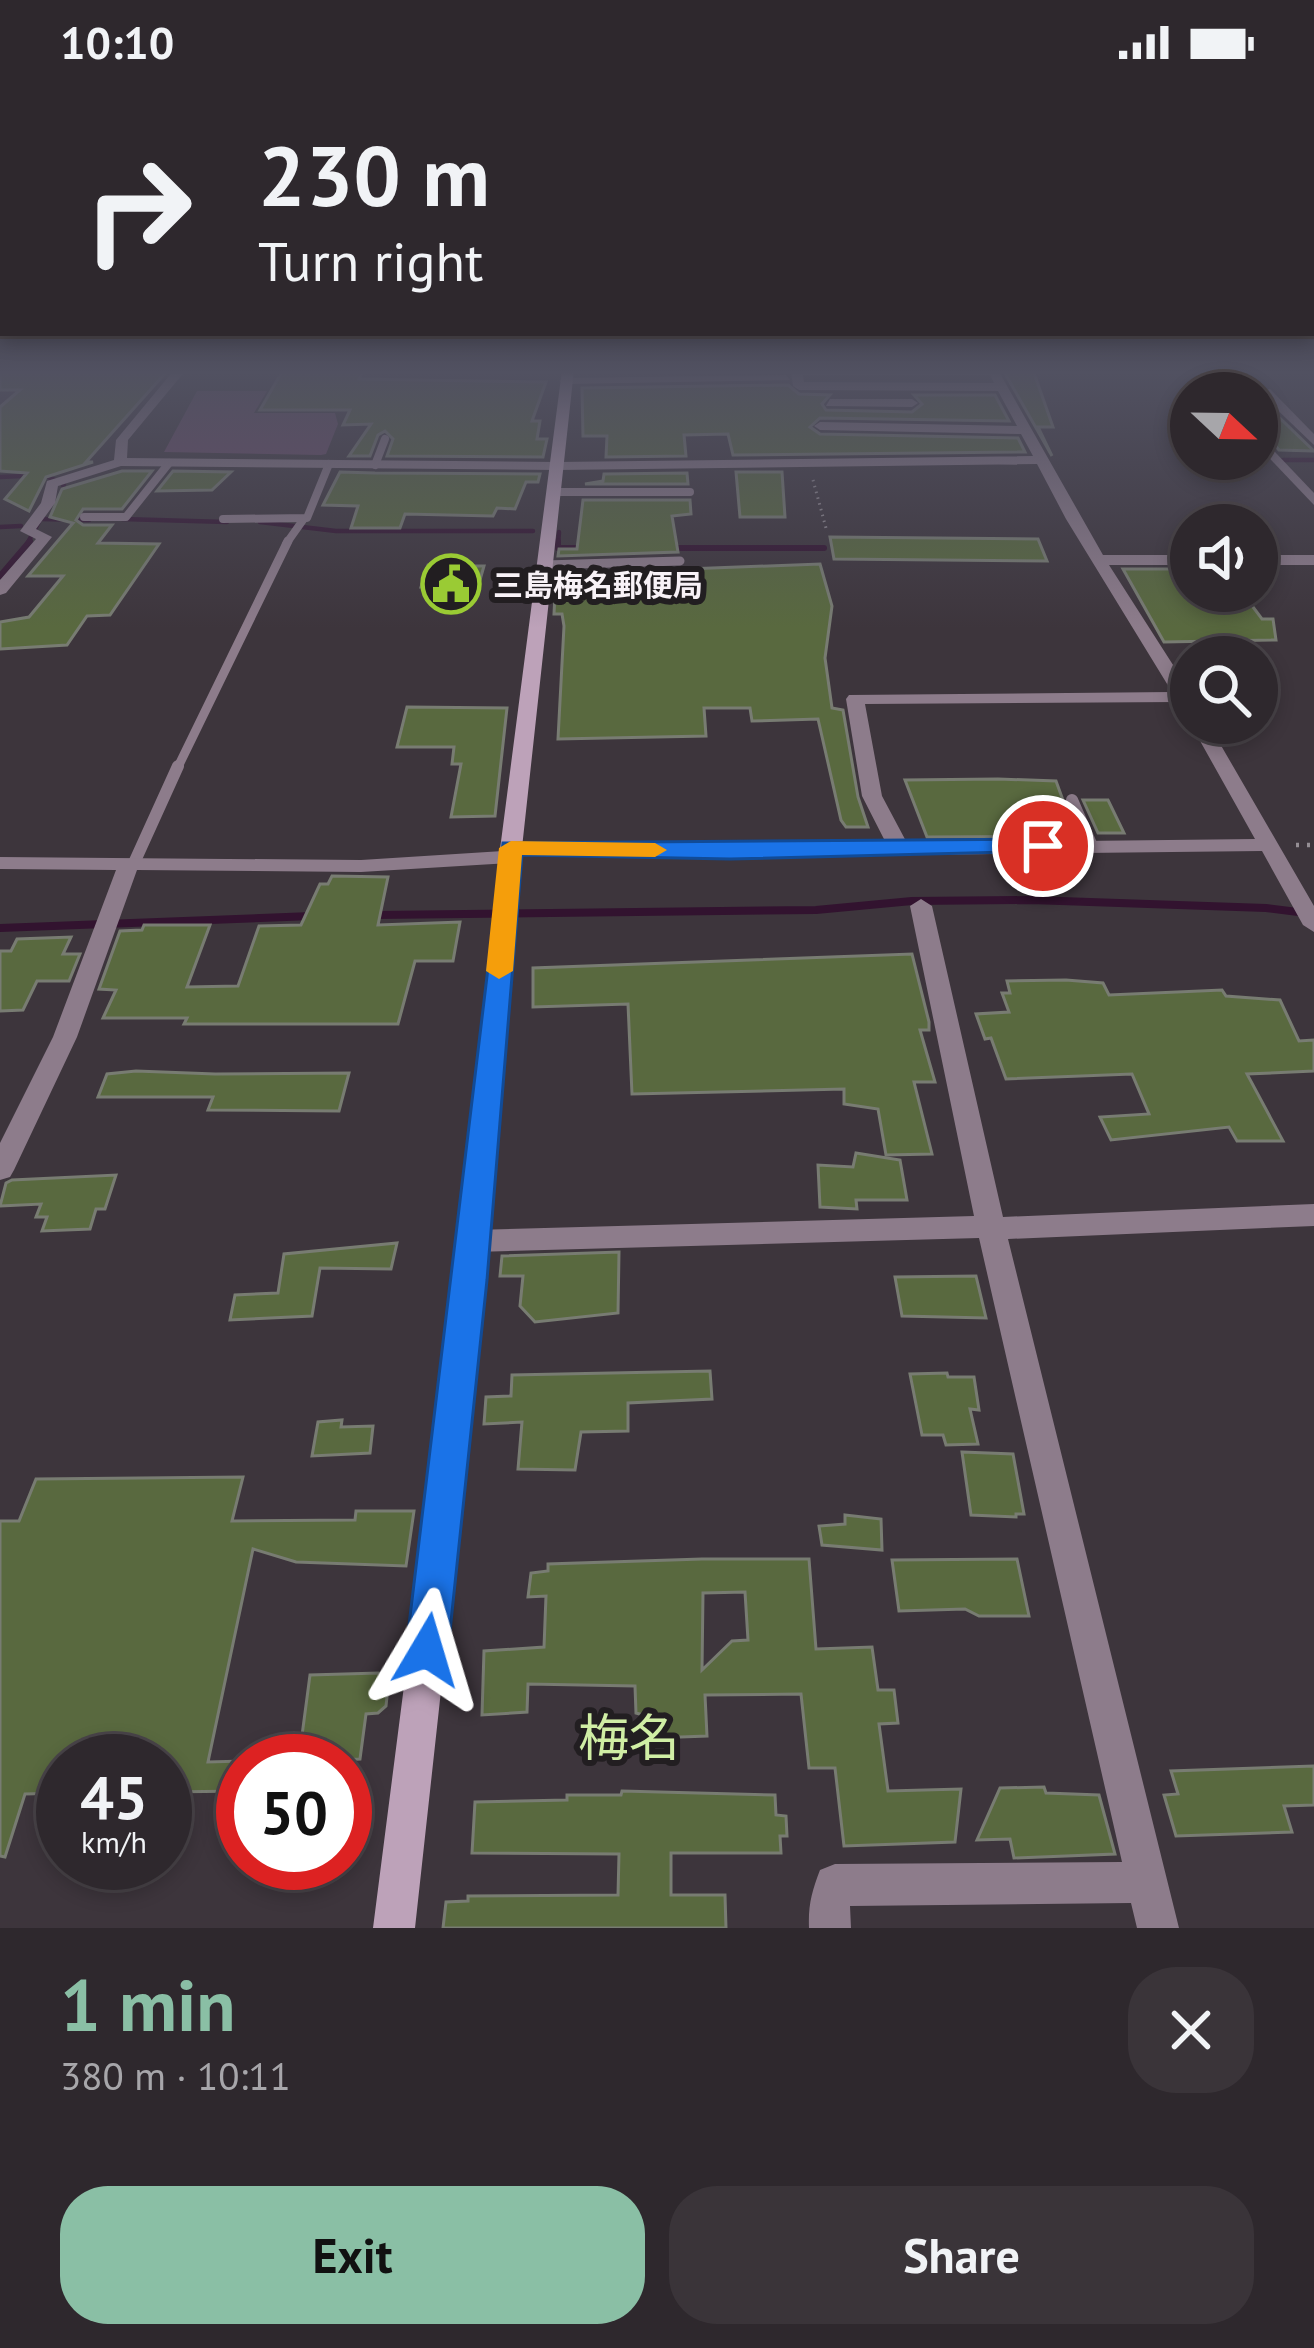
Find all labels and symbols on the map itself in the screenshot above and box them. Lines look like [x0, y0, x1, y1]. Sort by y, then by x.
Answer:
north arrow [1170, 372, 1278, 480]
public building icon: 三島梅名郵便局 [420, 553, 482, 615]
place label: 三島梅名郵便局 [493, 565, 703, 604]
pin [992, 795, 1094, 897]
position arrow [364, 1587, 490, 1713]
district label: 梅名 [578, 1704, 680, 1770]
speed limit sign: 50 [216, 1734, 372, 1890]

